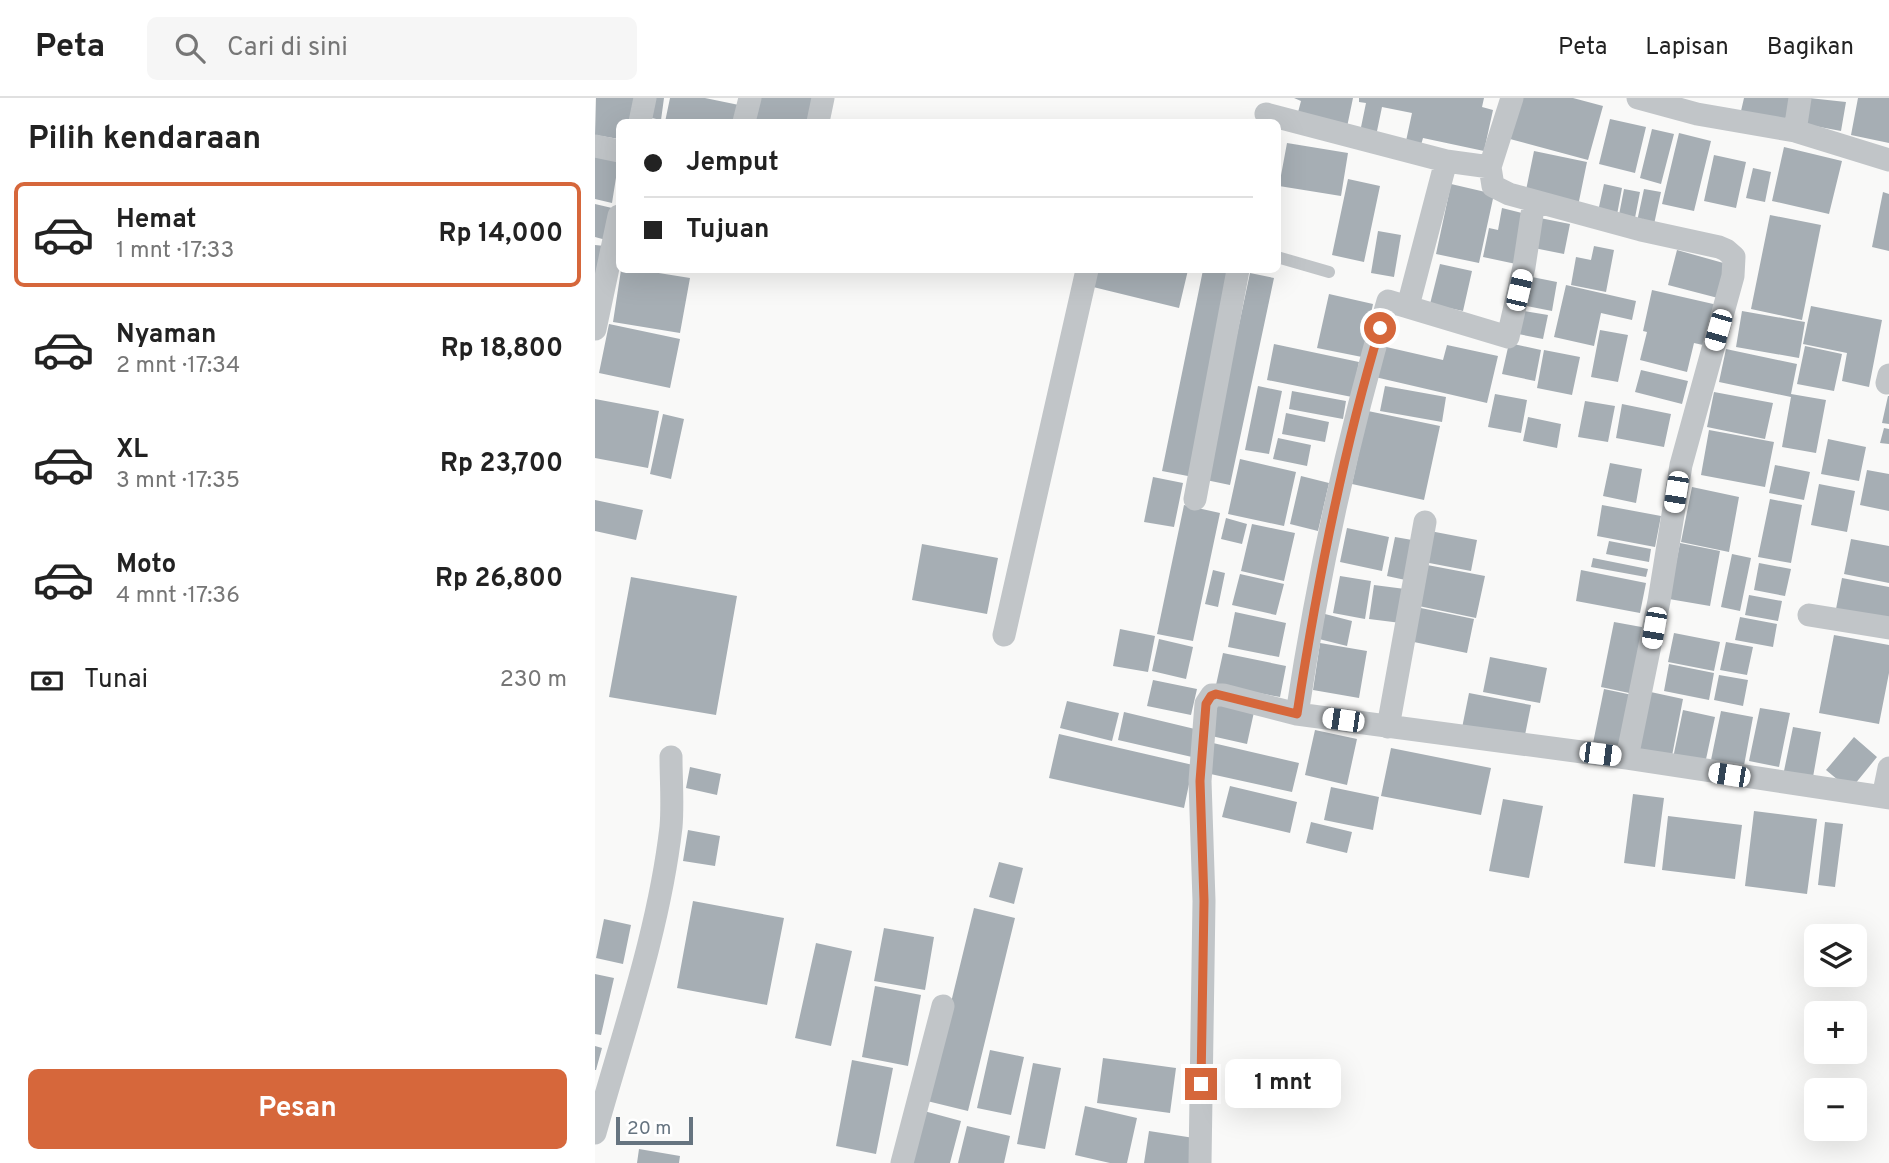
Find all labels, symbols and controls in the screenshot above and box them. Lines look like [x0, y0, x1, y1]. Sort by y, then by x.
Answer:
search box [147, 17, 637, 80]
text: Peta [35, 27, 105, 69]
icon: search [171, 29, 209, 67]
text: Cari di sini [227, 32, 348, 65]
text: Peta [1558, 33, 1607, 63]
text: Lapisan [1645, 33, 1729, 63]
text: Bagikan [1767, 33, 1854, 63]
text: Pilih kendaraan [28, 120, 261, 160]
text: Jemput [686, 147, 779, 180]
icon: car [32, 203, 95, 266]
text: Hemat [116, 204, 196, 237]
text: Tujuan [686, 214, 770, 247]
text: Rp 14,000 [439, 218, 563, 251]
text: 1 mnt · 17:33 [116, 237, 234, 266]
car [1505, 267, 1534, 313]
car [1703, 307, 1734, 353]
route start [1364, 312, 1396, 344]
icon: car [32, 318, 95, 381]
text: Nyaman [116, 319, 216, 352]
text: Rp 18,800 [441, 333, 563, 366]
text: 2 mnt · 17:34 [116, 352, 240, 381]
icon: car [32, 433, 95, 496]
text: XL [116, 434, 148, 467]
text: Rp 23,700 [440, 448, 563, 481]
text: 3 mnt · 17:35 [116, 467, 240, 496]
car [1663, 470, 1690, 514]
icon: car [32, 548, 95, 611]
text: Moto [116, 549, 176, 582]
text: Rp 26,800 [435, 563, 563, 596]
text: 4 mnt · 17:36 [116, 582, 240, 611]
car [1641, 605, 1668, 651]
icon: cash [28, 662, 66, 700]
text: Tunai [84, 664, 148, 697]
text: 230 m [500, 666, 567, 695]
car [1321, 707, 1366, 733]
car [1578, 741, 1623, 767]
car [1707, 761, 1752, 789]
map controls [1804, 924, 1867, 1141]
button: layers [1804, 924, 1867, 987]
button: + [1804, 1001, 1867, 1064]
callout: 1 mnt [1225, 1060, 1341, 1108]
route end [1185, 1068, 1217, 1100]
button: Pesan [28, 1069, 567, 1149]
text: 1 mnt [1254, 1069, 1312, 1098]
button: − [1804, 1078, 1867, 1141]
scale bar [616, 1114, 693, 1146]
text: 20 m [627, 1117, 671, 1141]

